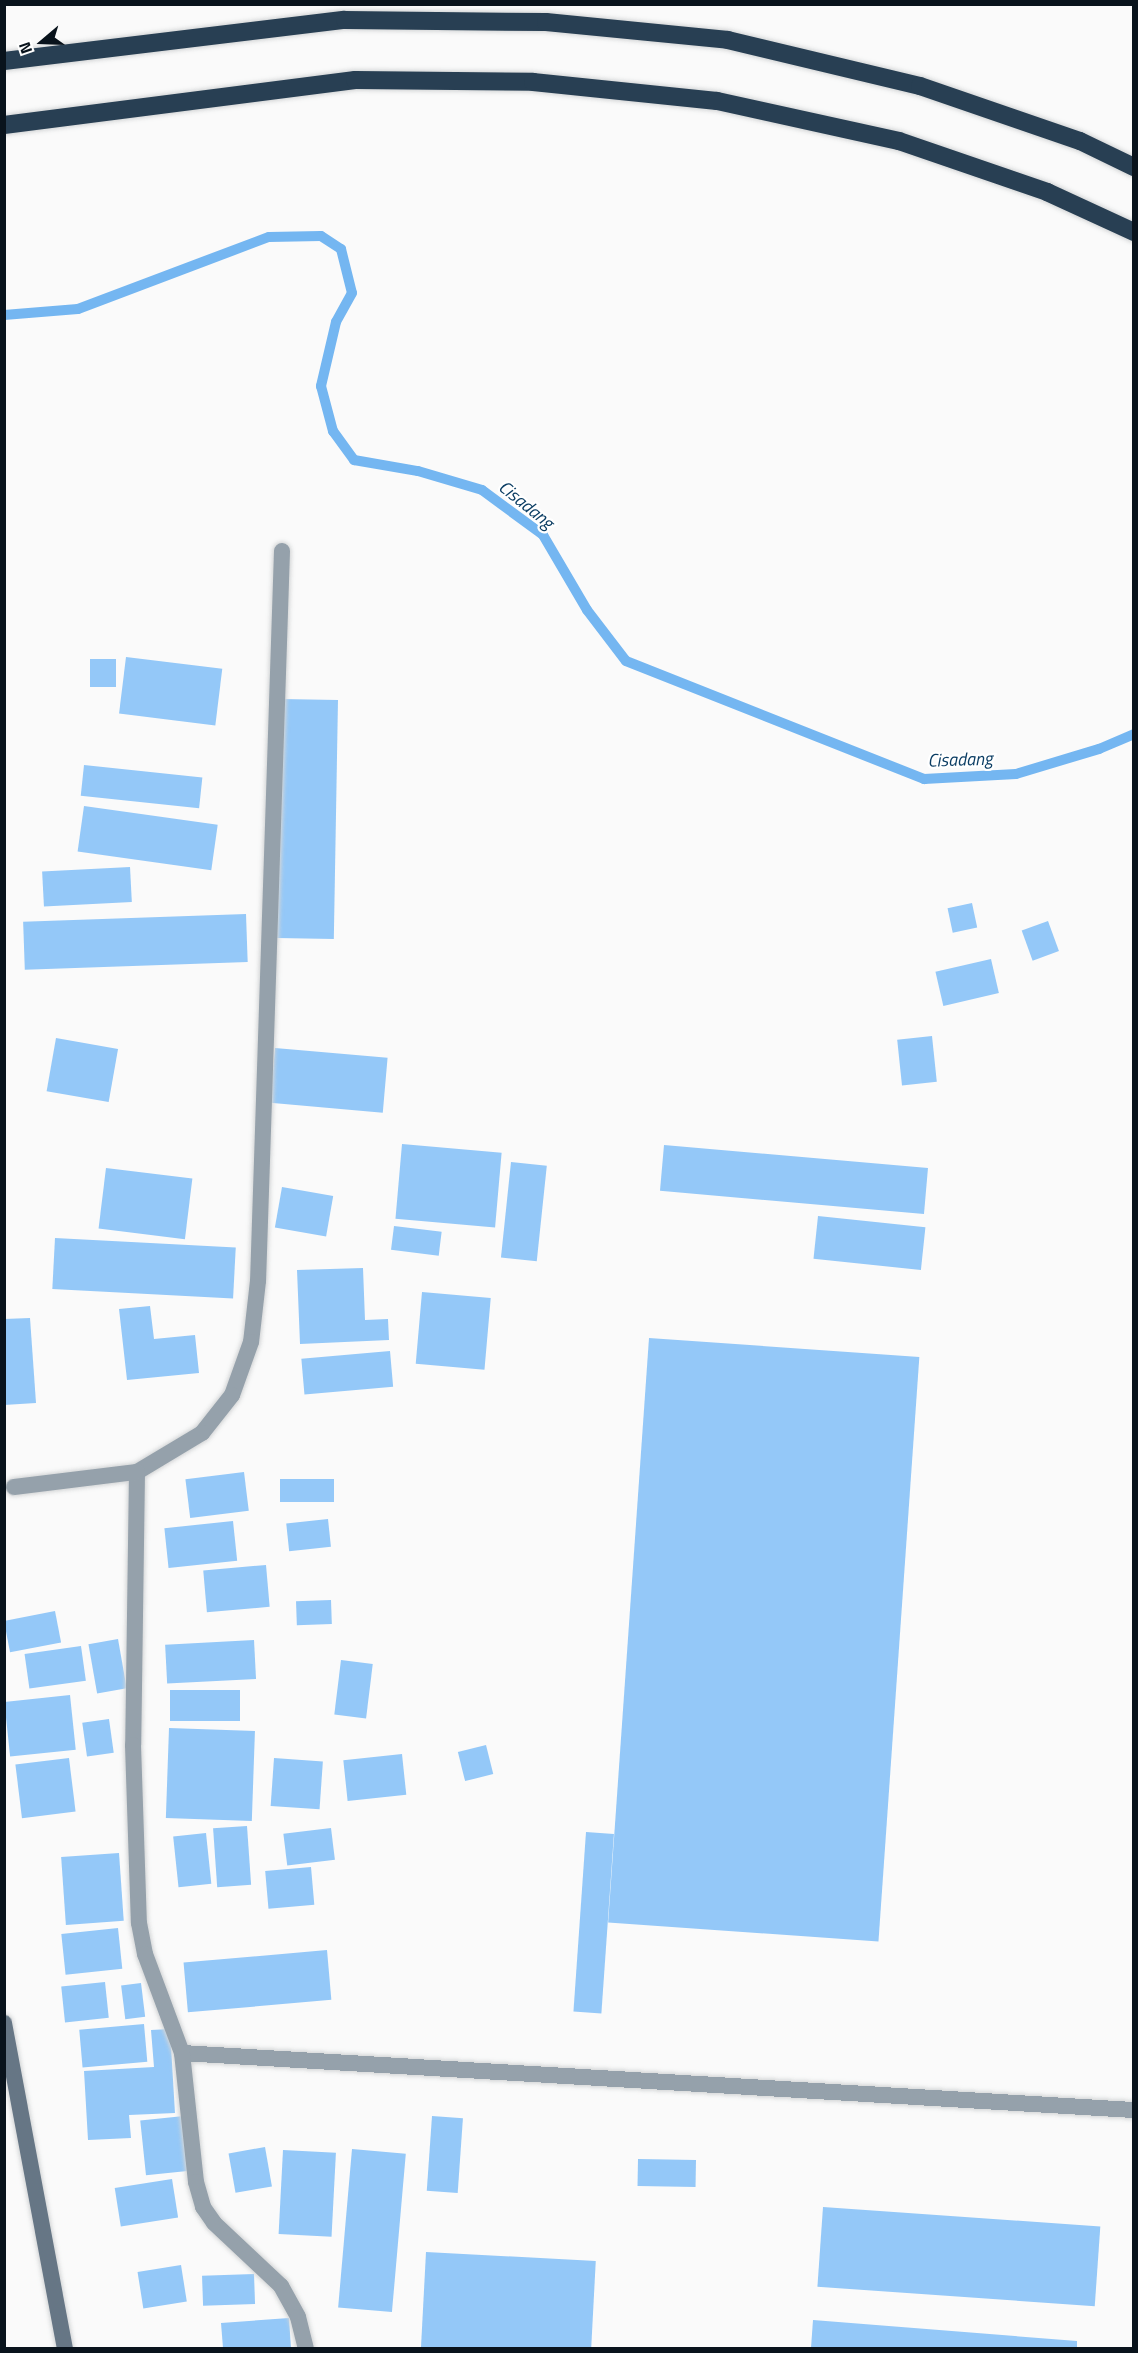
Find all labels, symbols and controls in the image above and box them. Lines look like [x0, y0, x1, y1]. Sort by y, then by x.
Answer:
north arrow [12, 12, 72, 72]
text: N [12, 39, 38, 57]
water label: Cisadang [494, 476, 558, 534]
water label: Cisadang [927, 748, 993, 772]

